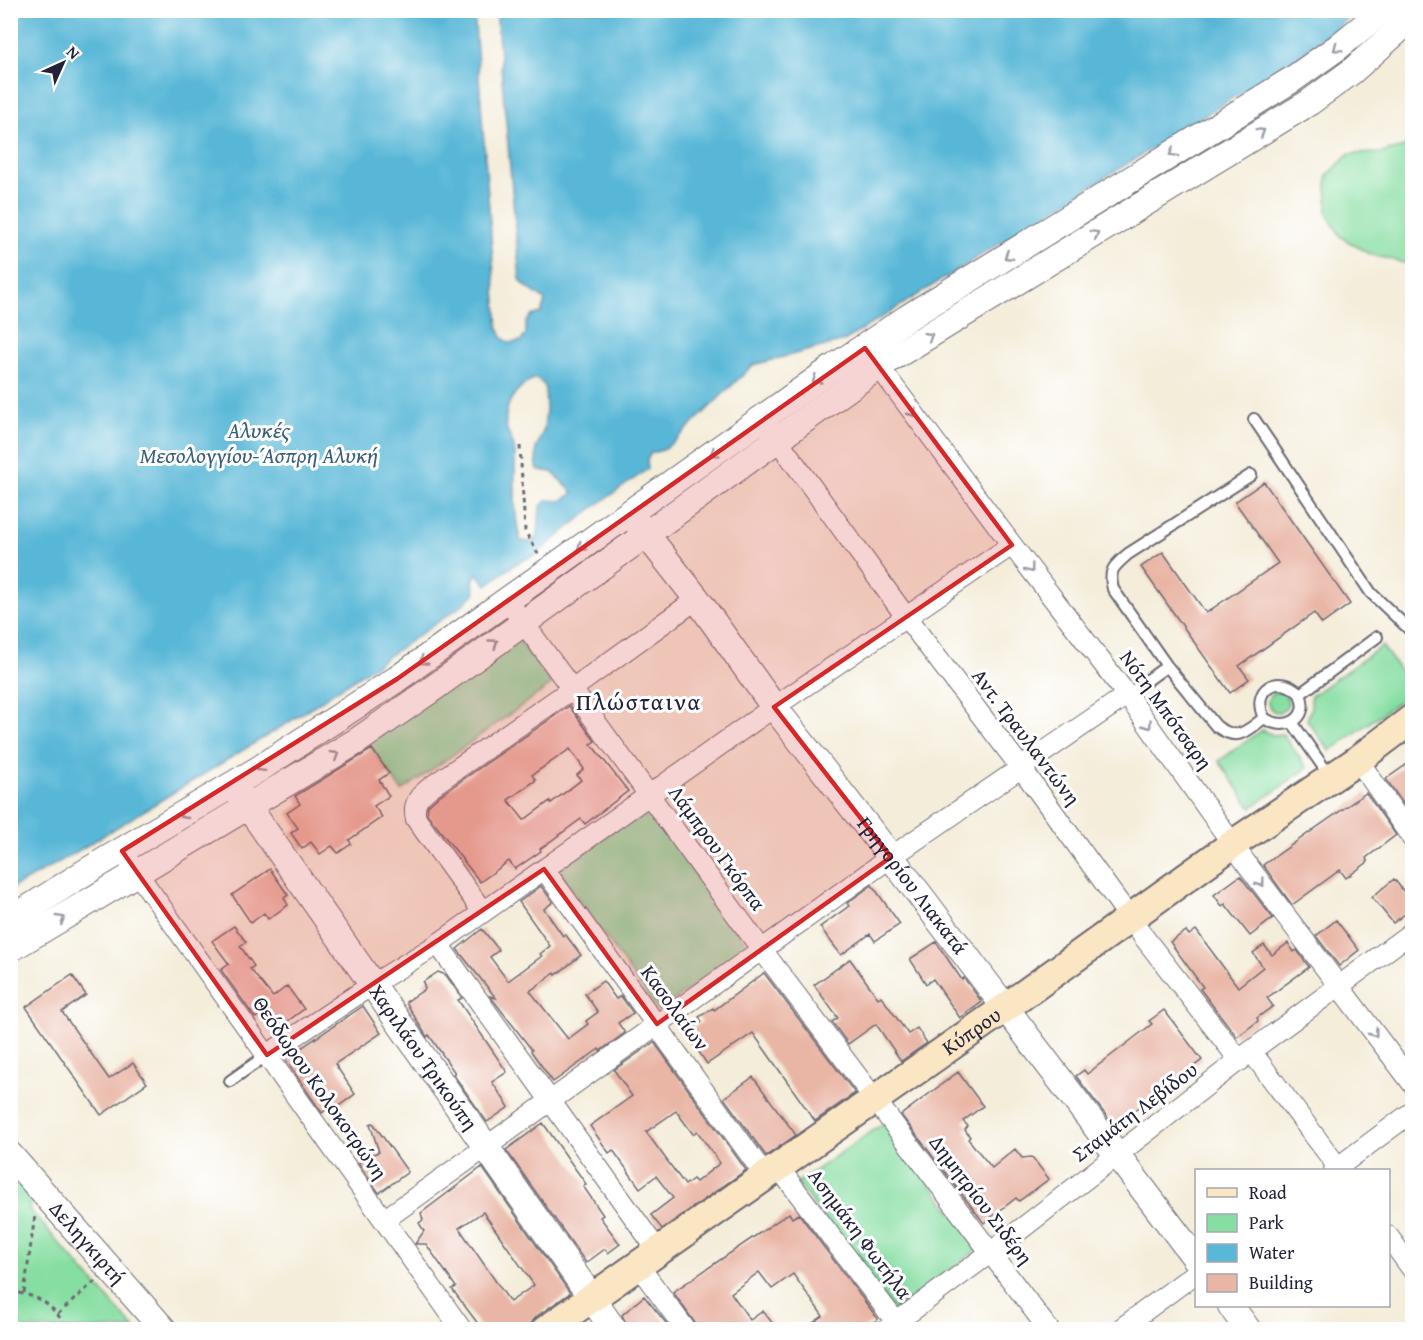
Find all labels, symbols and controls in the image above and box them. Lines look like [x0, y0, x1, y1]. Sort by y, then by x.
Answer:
north arrow [33, 33, 93, 93]
text: N [61, 40, 86, 65]
one-way arrow [1333, 40, 1344, 51]
one-way arrow [1255, 127, 1265, 139]
one-way arrow [1169, 145, 1179, 157]
one-way arrow [1089, 230, 1099, 242]
one-way arrow [1003, 248, 1014, 259]
one-way arrow [923, 332, 933, 344]
one-way arrow [812, 373, 823, 384]
one-way arrow [906, 406, 917, 417]
water label: Αλυκές Μεσολογγίου-Άσπρη Αλυκή [140, 414, 378, 471]
one-way arrow [710, 446, 721, 457]
one-way arrow [577, 540, 588, 551]
one-way arrow [1023, 563, 1034, 574]
one-way arrow [488, 639, 499, 650]
street label: Νότη Μπότσαρη [1112, 644, 1220, 776]
one-way arrow [418, 654, 429, 665]
street label: Αντ. Τραυλαντώνη [965, 662, 1088, 812]
district label: Πλώσταινα [576, 684, 702, 719]
one-way arrow [1141, 718, 1152, 729]
one-way arrow [328, 751, 339, 762]
one-way arrow [256, 761, 266, 773]
street label: Λάμπρου Γκόρπα [661, 778, 774, 917]
one-way arrow [179, 807, 189, 819]
street label: Γρηγορίου Λιακατά [850, 810, 976, 961]
one-way arrow [1254, 877, 1265, 888]
one-way arrow [55, 915, 65, 927]
street label: Κασολαίων [634, 958, 717, 1057]
street label: Χαριλάου Τρικούπη [362, 978, 486, 1136]
street label: Θεόδωρου Κολοκοτρώνη [245, 990, 395, 1186]
street label: Κύπρου [935, 999, 1007, 1063]
one-way arrow [1367, 1026, 1378, 1037]
street label: Σταμάτη Λεβίδου [1065, 1054, 1204, 1169]
street label: Δημητρίου Σιδέρη [922, 1128, 1041, 1271]
street label: Ασημάκη Φωτήλα [801, 1162, 920, 1306]
legend [1195, 1169, 1390, 1307]
text: Road [1249, 1179, 1287, 1206]
street label: Δεληγκιρτή [42, 1194, 133, 1291]
text: Park [1249, 1209, 1285, 1236]
text: Water [1249, 1239, 1295, 1266]
text: Building [1249, 1269, 1313, 1296]

